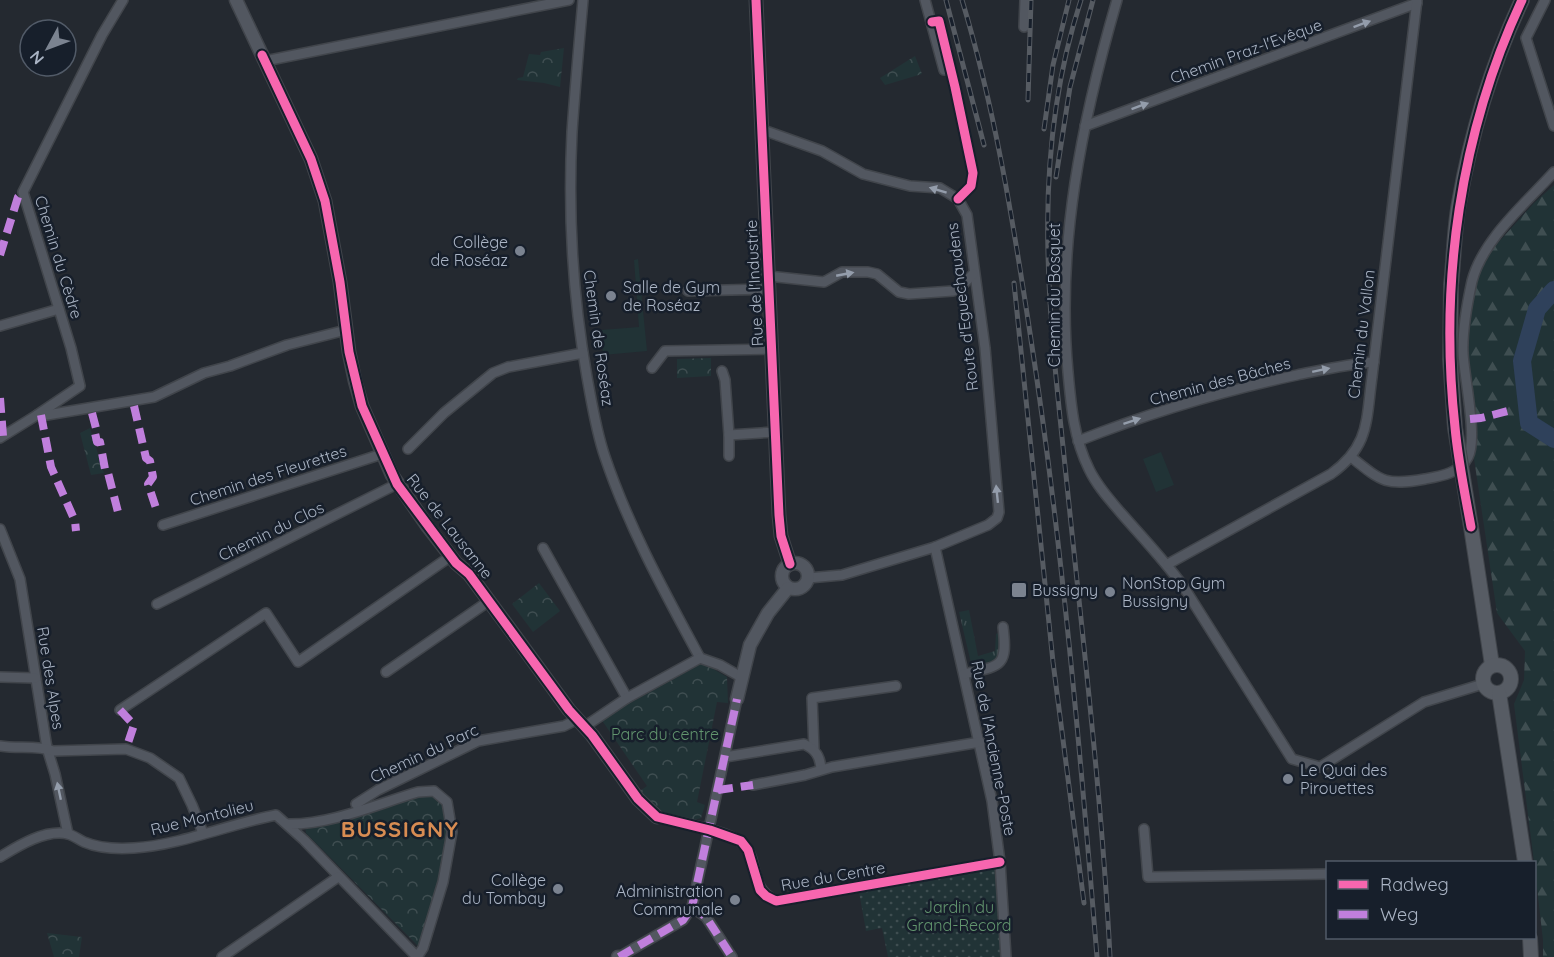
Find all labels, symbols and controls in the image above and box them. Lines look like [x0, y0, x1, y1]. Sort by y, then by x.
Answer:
street label: Chemin Praz-l'Evêque [1167, 14, 1325, 88]
north arrow [18, 18, 78, 78]
one-way arrow [1353, 18, 1371, 28]
text: N [25, 47, 48, 69]
one-way arrow [1131, 101, 1149, 110]
one-way arrow [929, 185, 948, 195]
street label: Chemin du Cèdre [31, 193, 87, 321]
street label: Rue de l'Industrie [741, 219, 767, 347]
street label: Route d'Eguechaudens [942, 222, 982, 392]
street label: Chemin du Bosquet [1044, 223, 1064, 367]
place label: Collège de Roséaz [431, 232, 508, 270]
marker: Collège de Roséaz [513, 244, 527, 258]
street label: Chemin de Roséaz [580, 268, 618, 408]
street label: Chemin du Vallon [1343, 268, 1379, 400]
one-way arrow [836, 269, 855, 278]
place label: Salle de Gym de Roséaz [623, 277, 720, 315]
marker: Salle de Gym de Roséaz [604, 289, 618, 303]
street label: Chemin des Bâches [1147, 353, 1293, 409]
one-way arrow [1311, 365, 1330, 374]
one-way arrow [1123, 415, 1141, 425]
street label: Chemin des Fleurettes [187, 440, 349, 510]
street label: Rue de Lausanne [403, 469, 497, 583]
one-way arrow [992, 485, 1002, 504]
street label: Chemin du Clos [215, 497, 327, 565]
place label: NonStop Gym Bussigny [1122, 573, 1225, 611]
place label: Bussigny [1032, 580, 1098, 600]
marker: Bussigny [1010, 581, 1028, 599]
marker: NonStop Gym Bussigny [1103, 585, 1117, 599]
street label: Rue des Alpes [33, 625, 69, 731]
street label: Rue de l'Ancienne-Poste [967, 659, 1021, 837]
street label: Chemin du Parc [367, 719, 481, 787]
park label: Parc du centre [611, 724, 719, 744]
place label: Le Quai des Pirouettes [1300, 760, 1387, 798]
marker: Le Quai des Pirouettes [1281, 772, 1295, 786]
one-way arrow [54, 781, 63, 800]
street label: Rue Montolieu [148, 795, 256, 839]
district label: BUSSIGNY [341, 815, 459, 843]
street label: Rue du Centre [779, 857, 887, 895]
legend [1326, 861, 1536, 939]
place label: Collège du Tombay [462, 870, 546, 908]
text: Radweg [1380, 873, 1449, 896]
place label: Administration Communale [616, 881, 723, 919]
marker: Collège du Tombay [551, 882, 565, 896]
marker: Administration Communale [728, 893, 742, 907]
park label: Jardin du Grand-Record [906, 897, 1012, 935]
text: Weg [1380, 903, 1418, 926]

